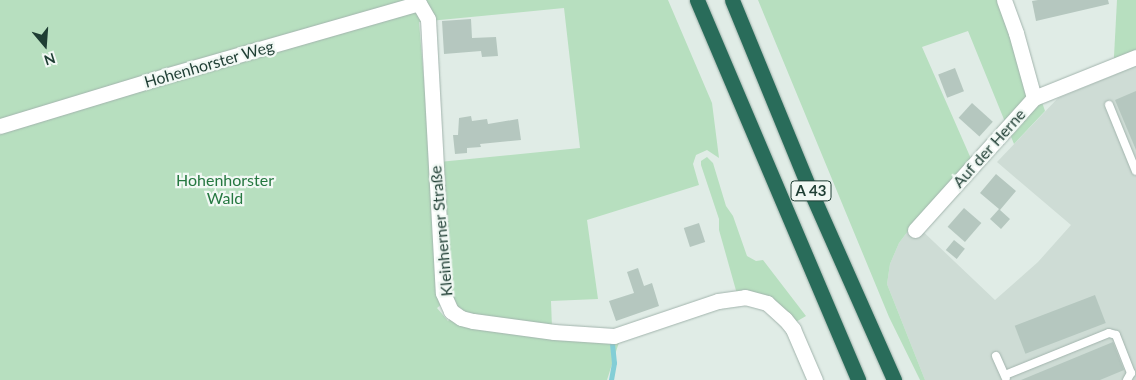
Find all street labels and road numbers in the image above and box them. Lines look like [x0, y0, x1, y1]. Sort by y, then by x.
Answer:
street label: Hohenhorster Weg [142, 36, 276, 92]
street label: Auf der Herne [948, 104, 1030, 192]
street label: Kleinherner Straße [426, 165, 456, 297]
road number: A 43 [790, 178, 832, 204]

